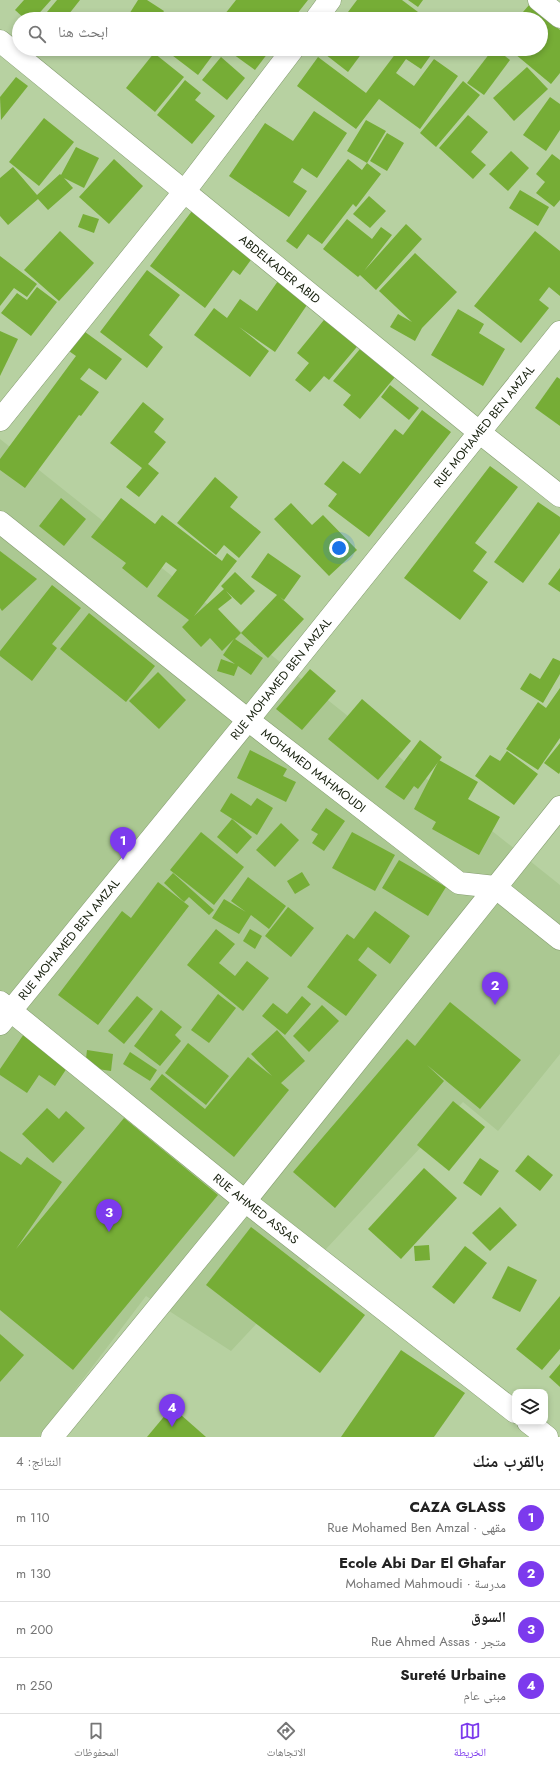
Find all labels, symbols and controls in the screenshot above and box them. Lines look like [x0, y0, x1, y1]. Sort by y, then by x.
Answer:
search box [12, 12, 548, 56]
text: ابحث هنا [58, 21, 108, 43]
icon: search [26, 23, 48, 45]
street label: ABDELKADER ABID [235, 231, 324, 308]
street label: RUE MOHAMED BEN AMZAL [429, 361, 539, 491]
your location [329, 538, 349, 558]
street label: RUE MOHAMED BEN AMZAL [226, 614, 336, 744]
street label: MOHAMED MAHMOUDI [257, 724, 370, 817]
pin: 1 [110, 827, 136, 860]
street label: RUE MOHAMED BEN AMZAL [14, 874, 124, 1004]
pin: 2 [482, 972, 508, 1005]
street label: RUE AHMED ASSAS [209, 1169, 303, 1249]
pin: 3 [96, 1199, 122, 1232]
map controls [512, 1389, 548, 1425]
button: layers [512, 1389, 548, 1425]
pin: 4 [159, 1394, 185, 1427]
text: بالقرب منك [473, 1449, 544, 1473]
text: النتائج: 4 [16, 1452, 61, 1471]
text: CAZA GLASS [410, 1496, 506, 1518]
text: 110 m [16, 1508, 50, 1527]
text: 1 [528, 1508, 534, 1527]
text: مقهى · Rue Mohamed Ben Amzal [327, 1518, 506, 1537]
text: Ecole Abi Dar El Ghafar [339, 1552, 506, 1574]
text: 130 m [16, 1564, 51, 1583]
text: 2 [527, 1564, 535, 1583]
text: مدرسة · Mohamed Mahmoudi [345, 1574, 506, 1593]
text: السوق [471, 1606, 506, 1628]
text: 200 m [16, 1620, 53, 1639]
text: 3 [527, 1620, 535, 1639]
text: متجر · Rue Ahmed Assas [371, 1632, 506, 1651]
text: Sureté Urbaine [400, 1664, 506, 1686]
text: 250 m [16, 1676, 53, 1695]
text: 4 [526, 1676, 536, 1695]
text: مبنى عام [463, 1686, 506, 1705]
tab: المحفوظات [74, 1720, 119, 1763]
tab: الاتجاهات [267, 1720, 306, 1763]
tab: الخريطة [454, 1720, 486, 1763]

